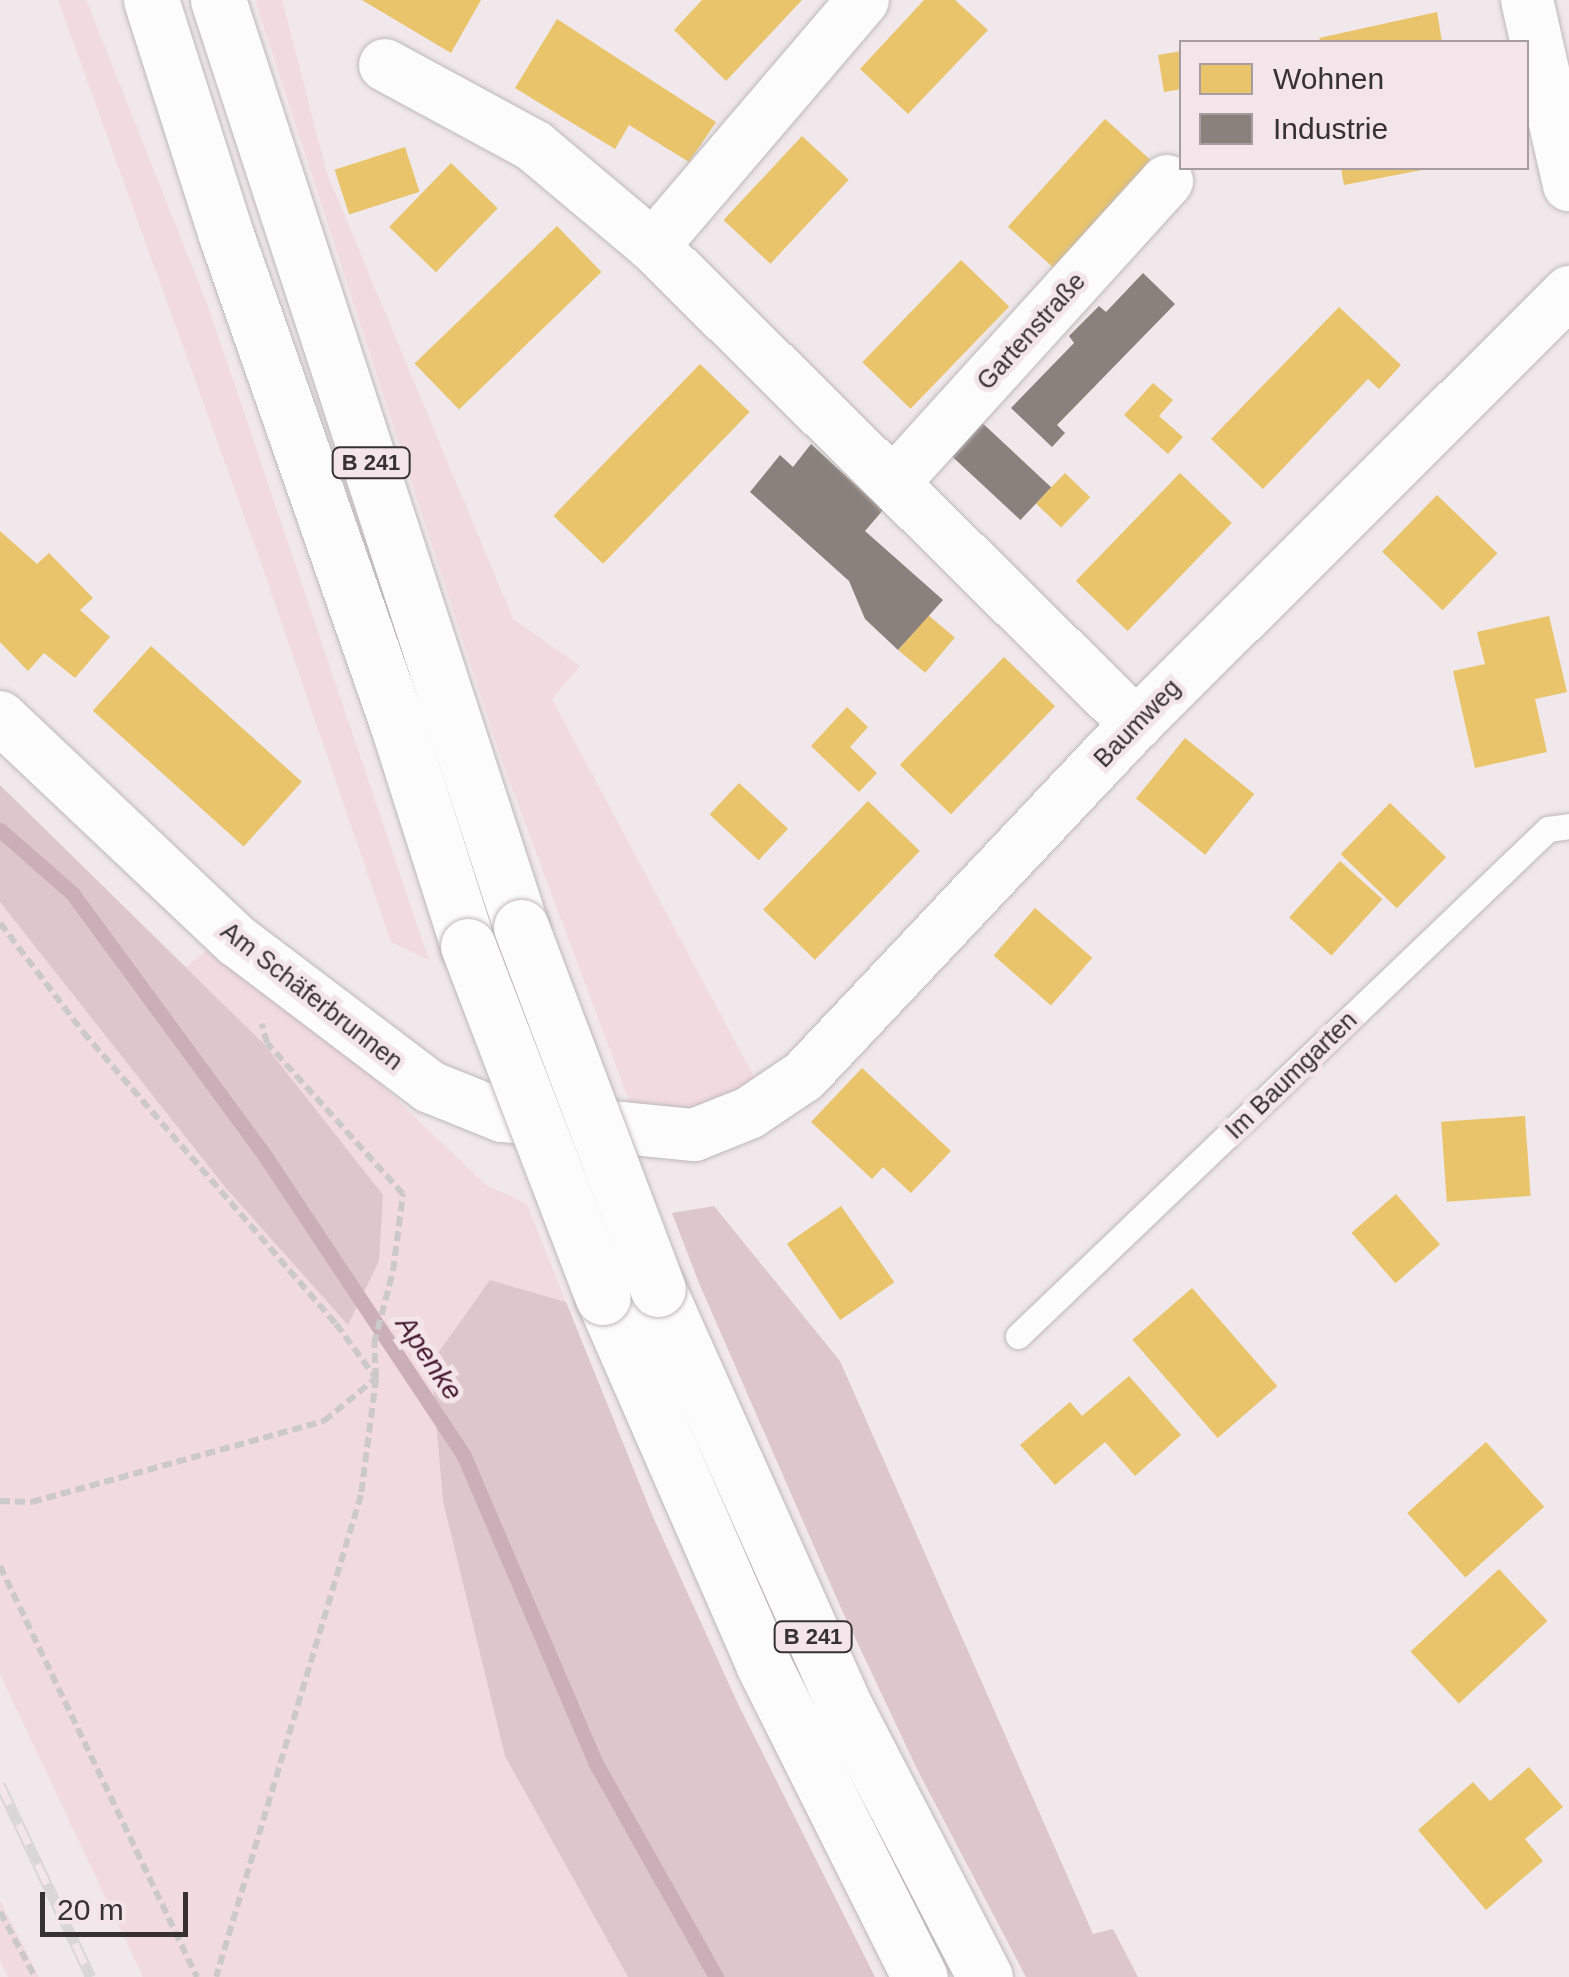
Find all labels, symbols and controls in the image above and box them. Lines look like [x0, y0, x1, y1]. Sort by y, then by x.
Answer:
legend [1179, 40, 1529, 170]
text: Wohnen [1273, 62, 1384, 95]
text: Industrie [1273, 112, 1388, 145]
street label: Gartenstraße [971, 266, 1091, 396]
road number: B 241 [331, 446, 411, 480]
street label: Baumweg [1088, 673, 1186, 773]
street label: Am Schäferbrunnen [215, 916, 409, 1076]
street label: Im Baumgarten [1219, 1005, 1363, 1145]
water label: Apenke [389, 1309, 469, 1407]
road number: B 241 [773, 1620, 853, 1654]
scale bar [45, 1872, 192, 1934]
text: 20 m [57, 1893, 124, 1926]

